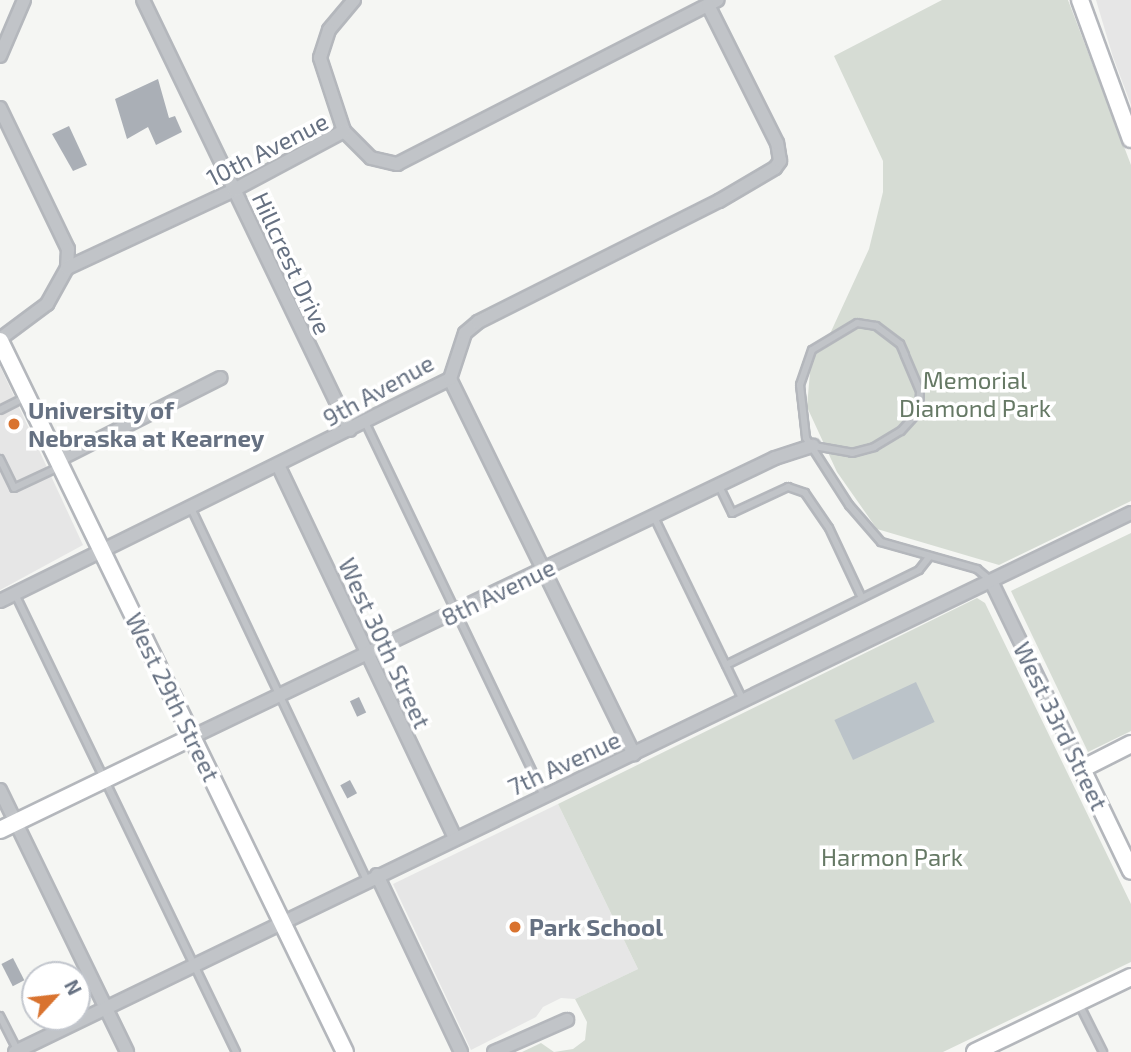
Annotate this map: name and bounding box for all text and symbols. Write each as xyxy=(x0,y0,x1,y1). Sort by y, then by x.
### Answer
street label: 10th Avenue xyxy=(201,106,333,192)
street label: Hillcrest Drive xyxy=(246,187,338,339)
street label: 9th Avenue xyxy=(317,348,439,432)
park label: Memorial Diamond Park xyxy=(899,366,1051,422)
place label: University of Nebraska at Kearney xyxy=(28,396,264,452)
marker: University of Nebraska at Kearney xyxy=(6,416,22,432)
street label: 8th Avenue xyxy=(436,552,560,632)
street label: West 30th Street xyxy=(333,553,437,733)
street label: West 29th Street xyxy=(120,608,226,786)
street label: West 33rd Street xyxy=(1008,637,1114,815)
street label: 7th Avenue xyxy=(503,724,625,802)
park label: Harmon Park xyxy=(821,843,963,871)
place label: Park School xyxy=(529,913,663,941)
marker: Park School xyxy=(507,919,523,935)
north arrow xyxy=(21,961,91,1031)
text: N xyxy=(60,976,87,998)

